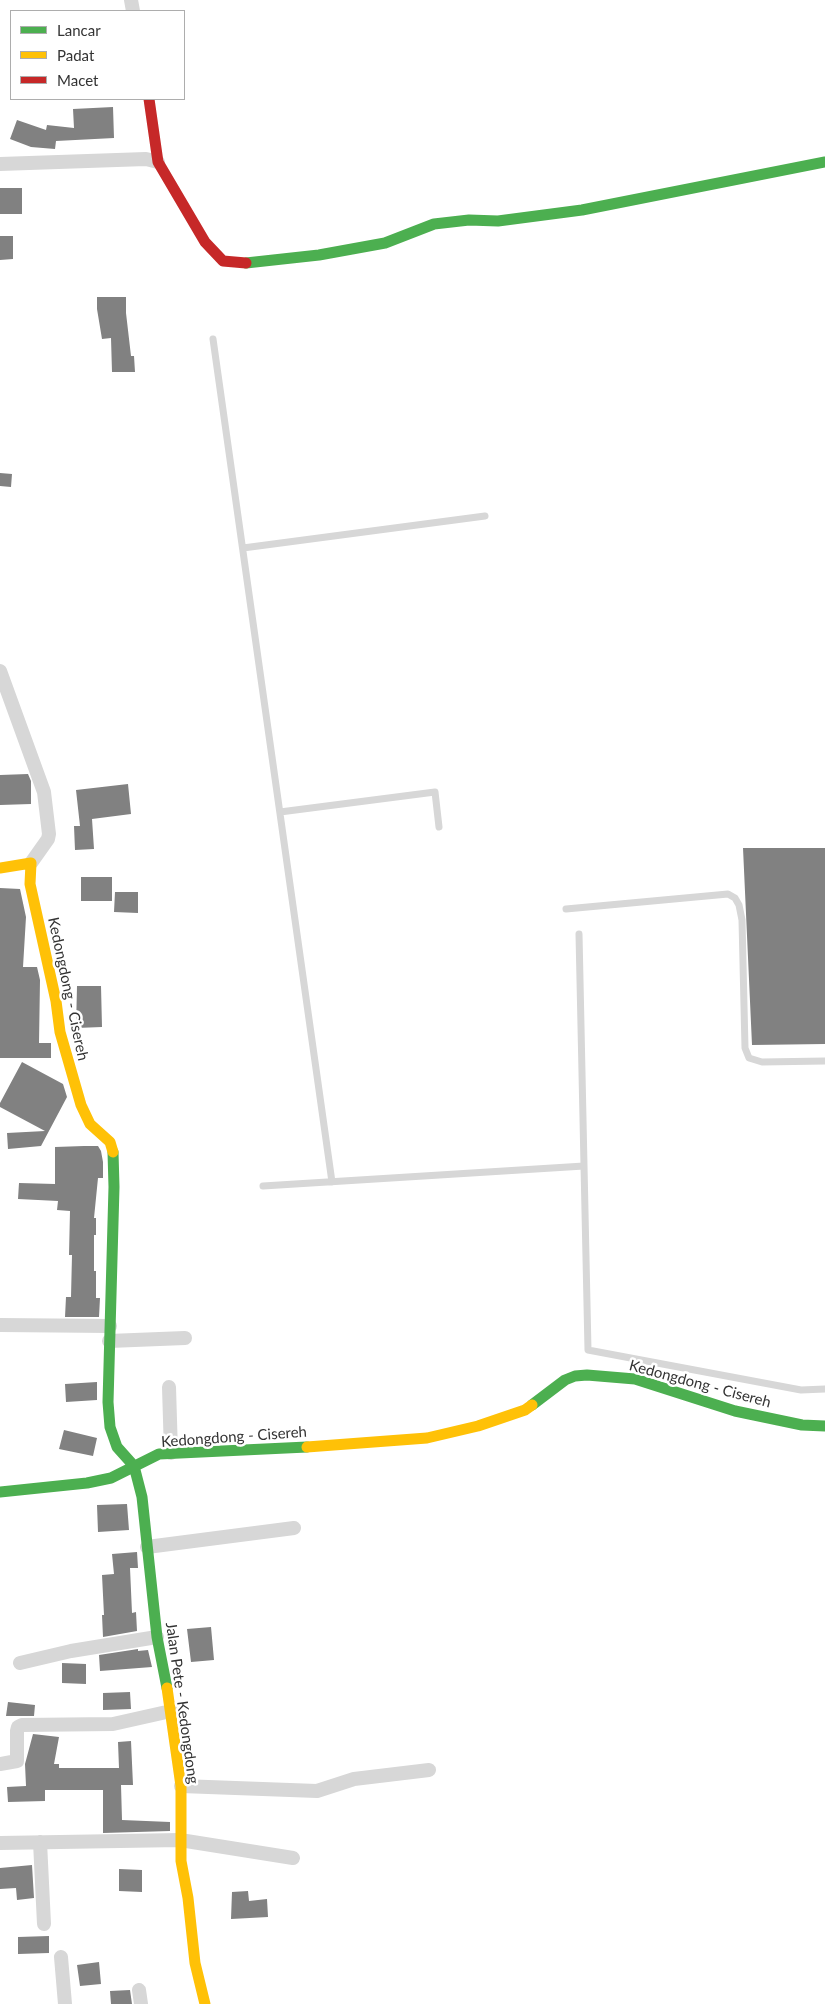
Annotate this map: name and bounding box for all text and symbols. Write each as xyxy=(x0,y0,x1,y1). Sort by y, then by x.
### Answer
legend xyxy=(10,10,185,100)
text: Lancar xyxy=(57,21,101,39)
text: Padat xyxy=(57,46,94,64)
text: Macet xyxy=(57,71,98,89)
street label: Kedongdong - Cisereh xyxy=(44,916,92,1062)
street label: Kedongdong - Cisereh xyxy=(627,1356,773,1412)
street label: Kedongdong - Cisereh xyxy=(161,1423,307,1451)
street label: Jalan Pete - Kedongdong xyxy=(162,1621,202,1785)

